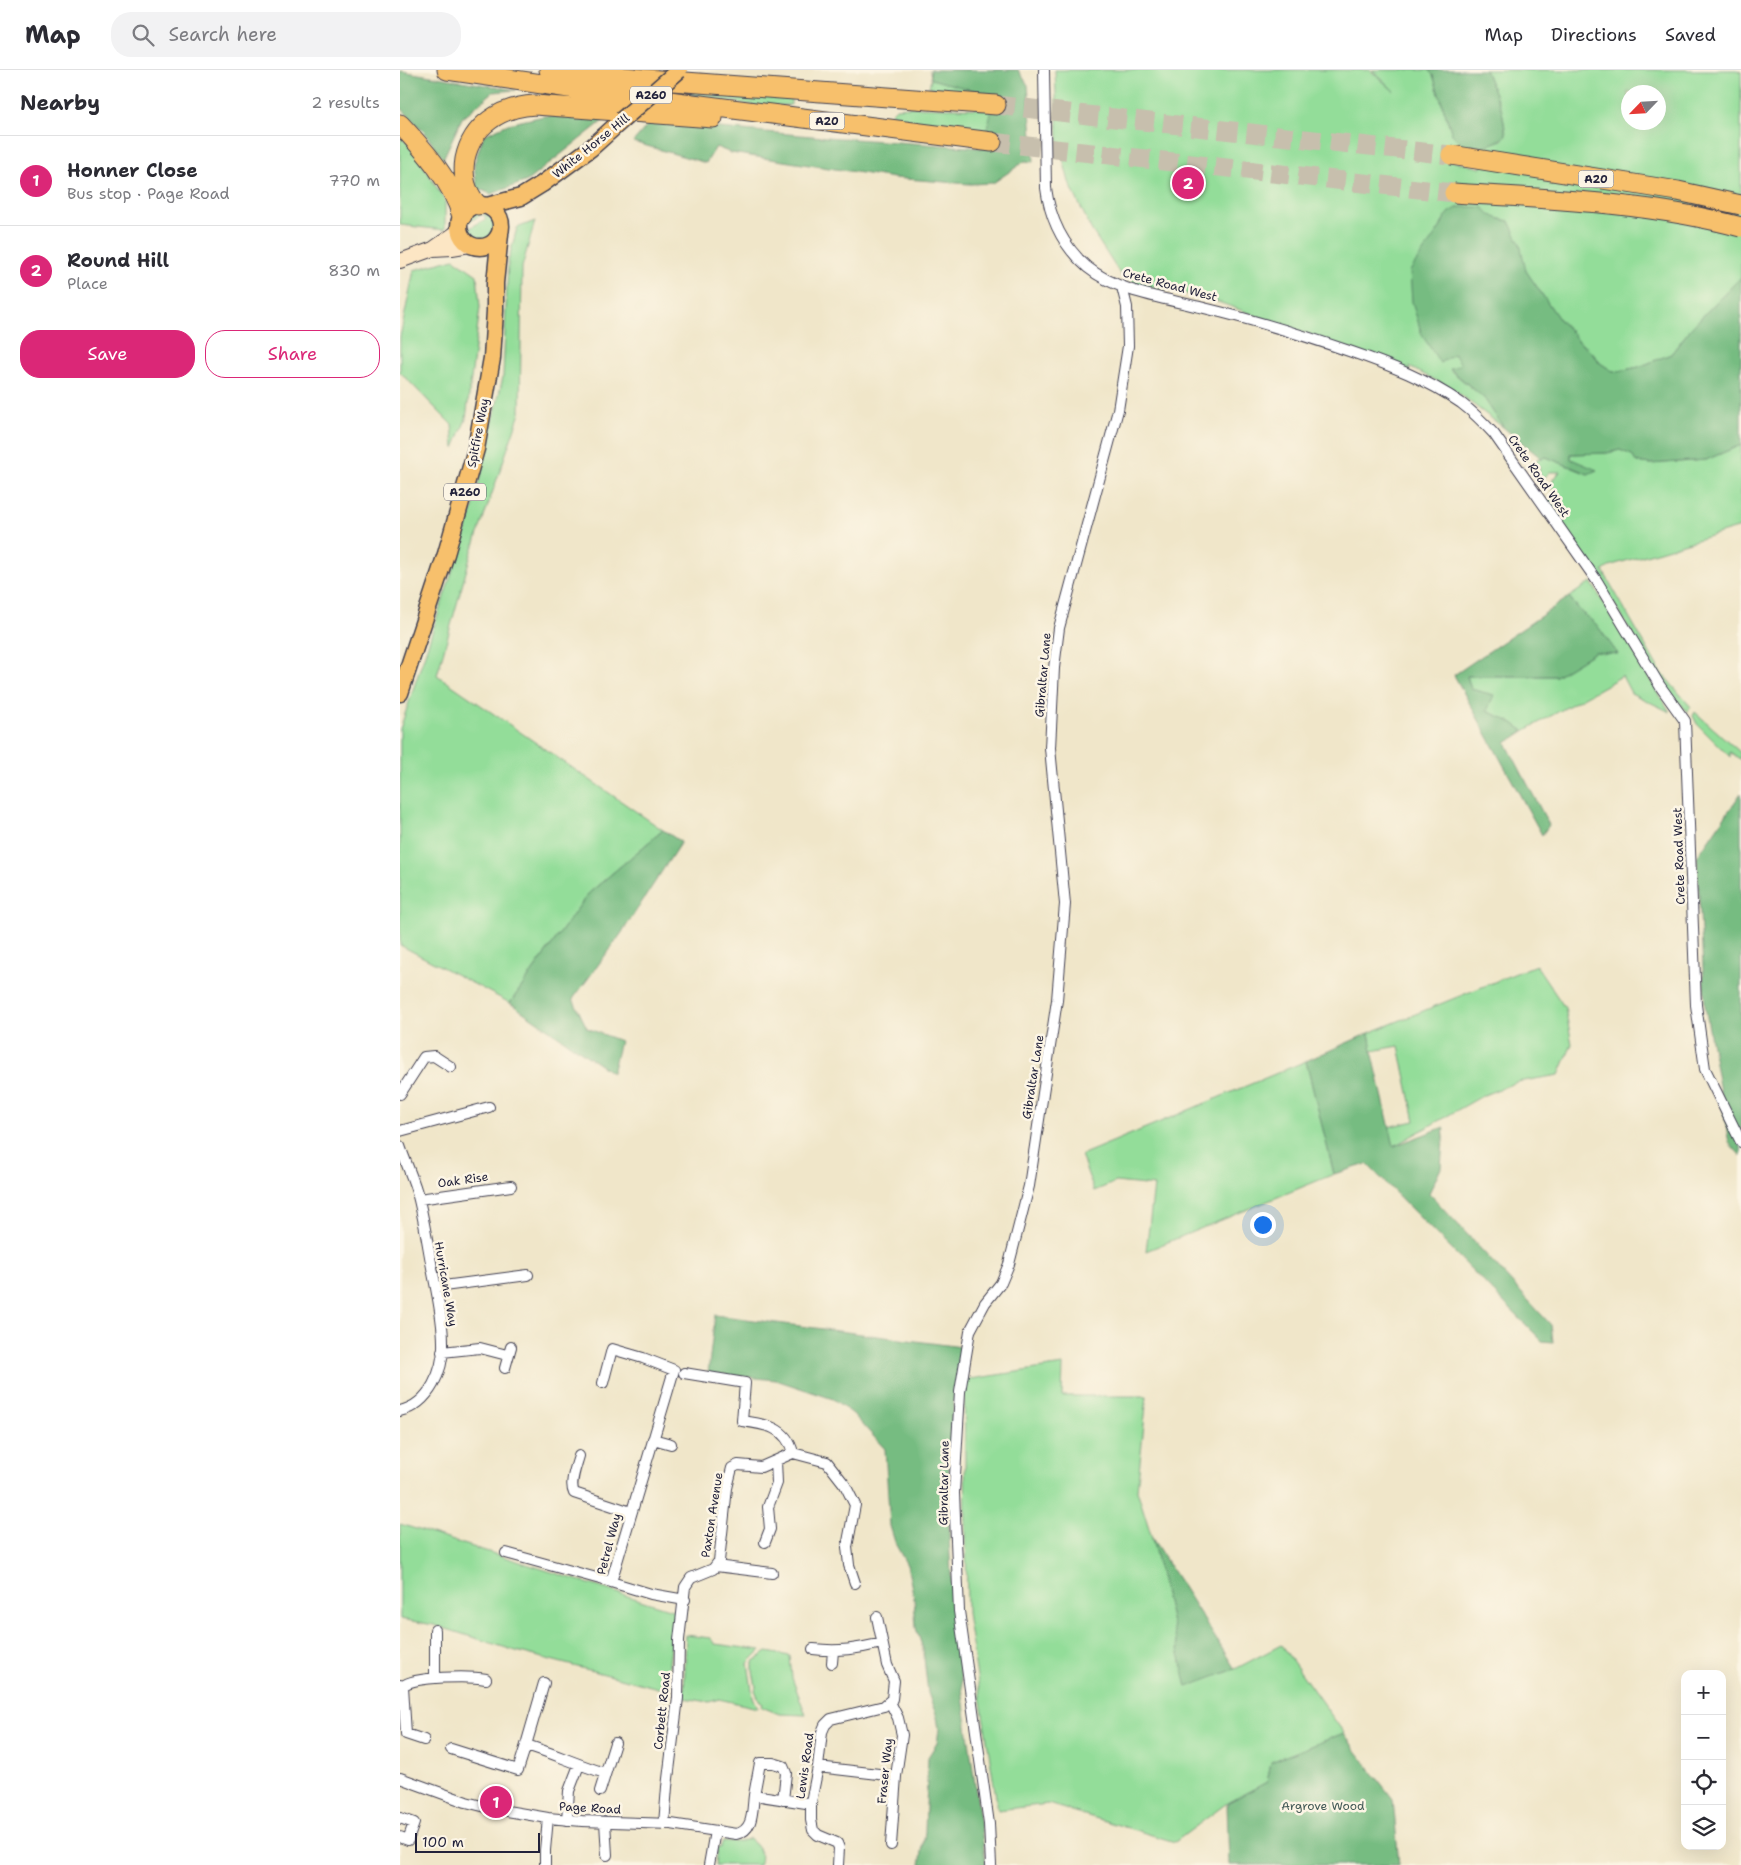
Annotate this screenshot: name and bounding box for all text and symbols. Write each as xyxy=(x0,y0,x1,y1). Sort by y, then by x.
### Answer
search box xyxy=(111,12,461,57)
text: Map xyxy=(25,19,81,51)
icon: search xyxy=(129,21,157,49)
text: Search here xyxy=(169,22,277,47)
text: Map xyxy=(1485,23,1523,47)
text: Directions xyxy=(1551,23,1637,47)
text: Saved xyxy=(1665,23,1716,47)
north arrow xyxy=(1621,85,1666,130)
road number: A260 xyxy=(630,86,672,104)
text: Nearby xyxy=(20,89,100,117)
text: 2 results xyxy=(311,92,380,113)
street label: White Horse Hill xyxy=(549,110,633,182)
road number: A20 xyxy=(810,112,844,129)
text: Honner Close xyxy=(67,158,198,183)
pin: 2 xyxy=(1172,164,1204,202)
text: 1 xyxy=(32,170,40,191)
text: 770 m xyxy=(328,170,380,191)
road number: A20 xyxy=(1578,170,1614,188)
text: Bus stop · Page Road xyxy=(67,183,230,204)
text: Round Hill xyxy=(67,248,169,273)
text: 2 xyxy=(30,260,42,281)
text: 830 m xyxy=(328,260,380,281)
street label: Crete Road West xyxy=(1121,265,1219,305)
text: Place xyxy=(67,273,108,294)
button: Save xyxy=(20,330,195,378)
button: Share xyxy=(205,330,380,378)
street label: Spitfire Way xyxy=(463,397,493,469)
street label: Crete Road West xyxy=(1505,432,1573,520)
road number: A260 xyxy=(444,484,486,501)
street label: Gibraltar Lane xyxy=(1031,632,1055,718)
street label: Crete Road West xyxy=(1669,807,1689,905)
street label: Gibraltar Lane xyxy=(1018,1034,1048,1120)
street label: Oak Rise xyxy=(437,1169,490,1191)
your location xyxy=(1250,1212,1276,1238)
street label: Hurricane Way xyxy=(431,1240,461,1328)
street label: Gibraltar Lane xyxy=(935,1440,953,1526)
street label: Paxton Avenue xyxy=(697,1471,727,1559)
street label: Petrel Way xyxy=(593,1511,625,1576)
map controls xyxy=(1681,1670,1726,1850)
button: + xyxy=(1681,1670,1726,1715)
street label: Corbett Road xyxy=(650,1671,674,1750)
button: − xyxy=(1681,1715,1726,1760)
street label: Lewis Road xyxy=(792,1732,818,1800)
street label: Fraser Way xyxy=(874,1737,896,1805)
button: locate xyxy=(1681,1760,1726,1805)
pin: 1 xyxy=(480,1783,512,1821)
street label: Page Road xyxy=(559,1798,622,1818)
park label: Argrove Wood xyxy=(1281,1798,1365,1814)
button: layers xyxy=(1681,1805,1726,1850)
scale bar xyxy=(415,1830,540,1853)
text: 100 m xyxy=(422,1833,464,1851)

